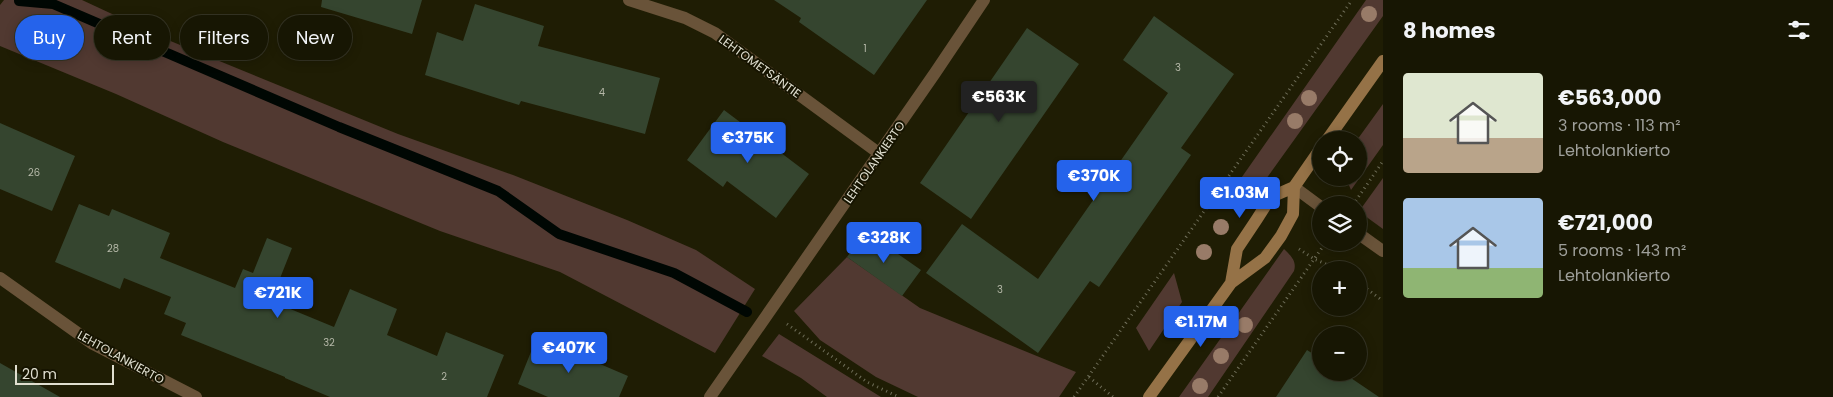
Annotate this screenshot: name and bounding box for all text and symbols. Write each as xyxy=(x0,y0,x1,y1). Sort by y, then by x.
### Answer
chip: Buy xyxy=(15,15,84,60)
chip: Rent xyxy=(94,15,170,60)
chip: Filters xyxy=(180,15,268,60)
chip: New xyxy=(278,15,352,60)
text: 8 homes xyxy=(1403,16,1495,45)
icon: filters xyxy=(1785,16,1813,44)
street label: LEHTOMETSÄNTIE xyxy=(715,30,805,102)
house number: 1 xyxy=(863,41,867,56)
house number: 3 xyxy=(1175,60,1181,75)
pin: €563K xyxy=(964,80,1034,123)
text: €563,000 xyxy=(1558,83,1662,112)
house number: 4 xyxy=(599,85,605,100)
text: €563K xyxy=(972,85,1026,108)
icon: home xyxy=(1443,93,1503,153)
text: 3 rooms · 113 m² xyxy=(1558,114,1681,137)
street label: LEHTOLANKIERTO xyxy=(839,117,909,207)
pin: €375K xyxy=(713,121,783,164)
text: €375K xyxy=(722,126,774,149)
map controls xyxy=(1312,131,1367,381)
button: locate xyxy=(1312,131,1367,186)
text: Lehtolankierto xyxy=(1558,139,1670,162)
pin: €370K xyxy=(1059,160,1129,202)
text: €370K xyxy=(1068,164,1120,187)
house number: 26 xyxy=(28,165,40,180)
pin: €1.03M xyxy=(1199,176,1281,219)
text: €1.03M xyxy=(1211,181,1269,204)
button: layers xyxy=(1312,196,1367,251)
text: €721,000 xyxy=(1558,208,1653,237)
icon: home xyxy=(1443,218,1503,278)
pin: €328K xyxy=(849,222,919,264)
text: €328K xyxy=(857,226,911,249)
text: 5 rooms · 143 m² xyxy=(1558,239,1686,262)
house number: 28 xyxy=(107,241,119,256)
button: + xyxy=(1312,261,1367,316)
text: Lehtolankierto xyxy=(1558,264,1670,287)
pin: €721K xyxy=(243,276,313,319)
text: €721K xyxy=(254,281,302,304)
house number: 3 xyxy=(997,282,1003,297)
pin: €1.17M xyxy=(1160,306,1242,348)
text: €1.17M xyxy=(1175,310,1227,333)
street label: LEHTOLANKIERTO xyxy=(75,326,167,388)
button: − xyxy=(1312,326,1367,381)
pin: €407K xyxy=(534,332,604,374)
house number: 32 xyxy=(323,335,335,350)
text: €407K xyxy=(542,336,596,359)
scale bar xyxy=(15,362,114,385)
text: 20 m xyxy=(22,364,57,384)
house number: 2 xyxy=(441,369,447,384)

